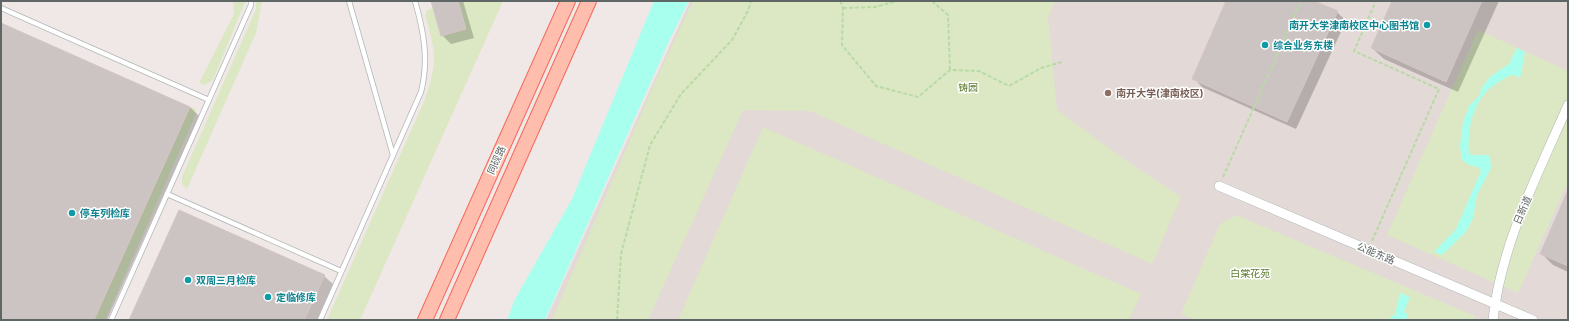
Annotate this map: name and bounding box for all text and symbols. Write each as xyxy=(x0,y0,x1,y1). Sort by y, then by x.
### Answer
place label: 南开大学津南校区中心图书馆 xyxy=(1289,19,1419,31)
marker: 南开大学津南校区中心图书馆 xyxy=(1422,20,1432,30)
place label: 综合业务东楼 xyxy=(1273,39,1333,51)
marker: 综合业务东楼 xyxy=(1260,40,1270,50)
park label: 铸园 xyxy=(958,81,978,93)
place label: 南开大学(津南校区) xyxy=(1116,87,1204,99)
marker: 南开大学(津南校区) xyxy=(1103,88,1113,98)
street label: 同砚路 xyxy=(484,144,508,176)
street label: 日新道 xyxy=(1511,194,1533,226)
place label: 停车列检库 xyxy=(79,207,130,219)
marker: 停车列检库 xyxy=(67,208,77,218)
street label: 公能东路 xyxy=(1355,240,1397,266)
park label: 白棠花苑 xyxy=(1230,267,1270,279)
place label: 双周三月检库 xyxy=(196,274,256,286)
marker: 双周三月检库 xyxy=(183,275,193,285)
place label: 定临修库 xyxy=(276,291,316,303)
marker: 定临修库 xyxy=(263,292,273,302)

